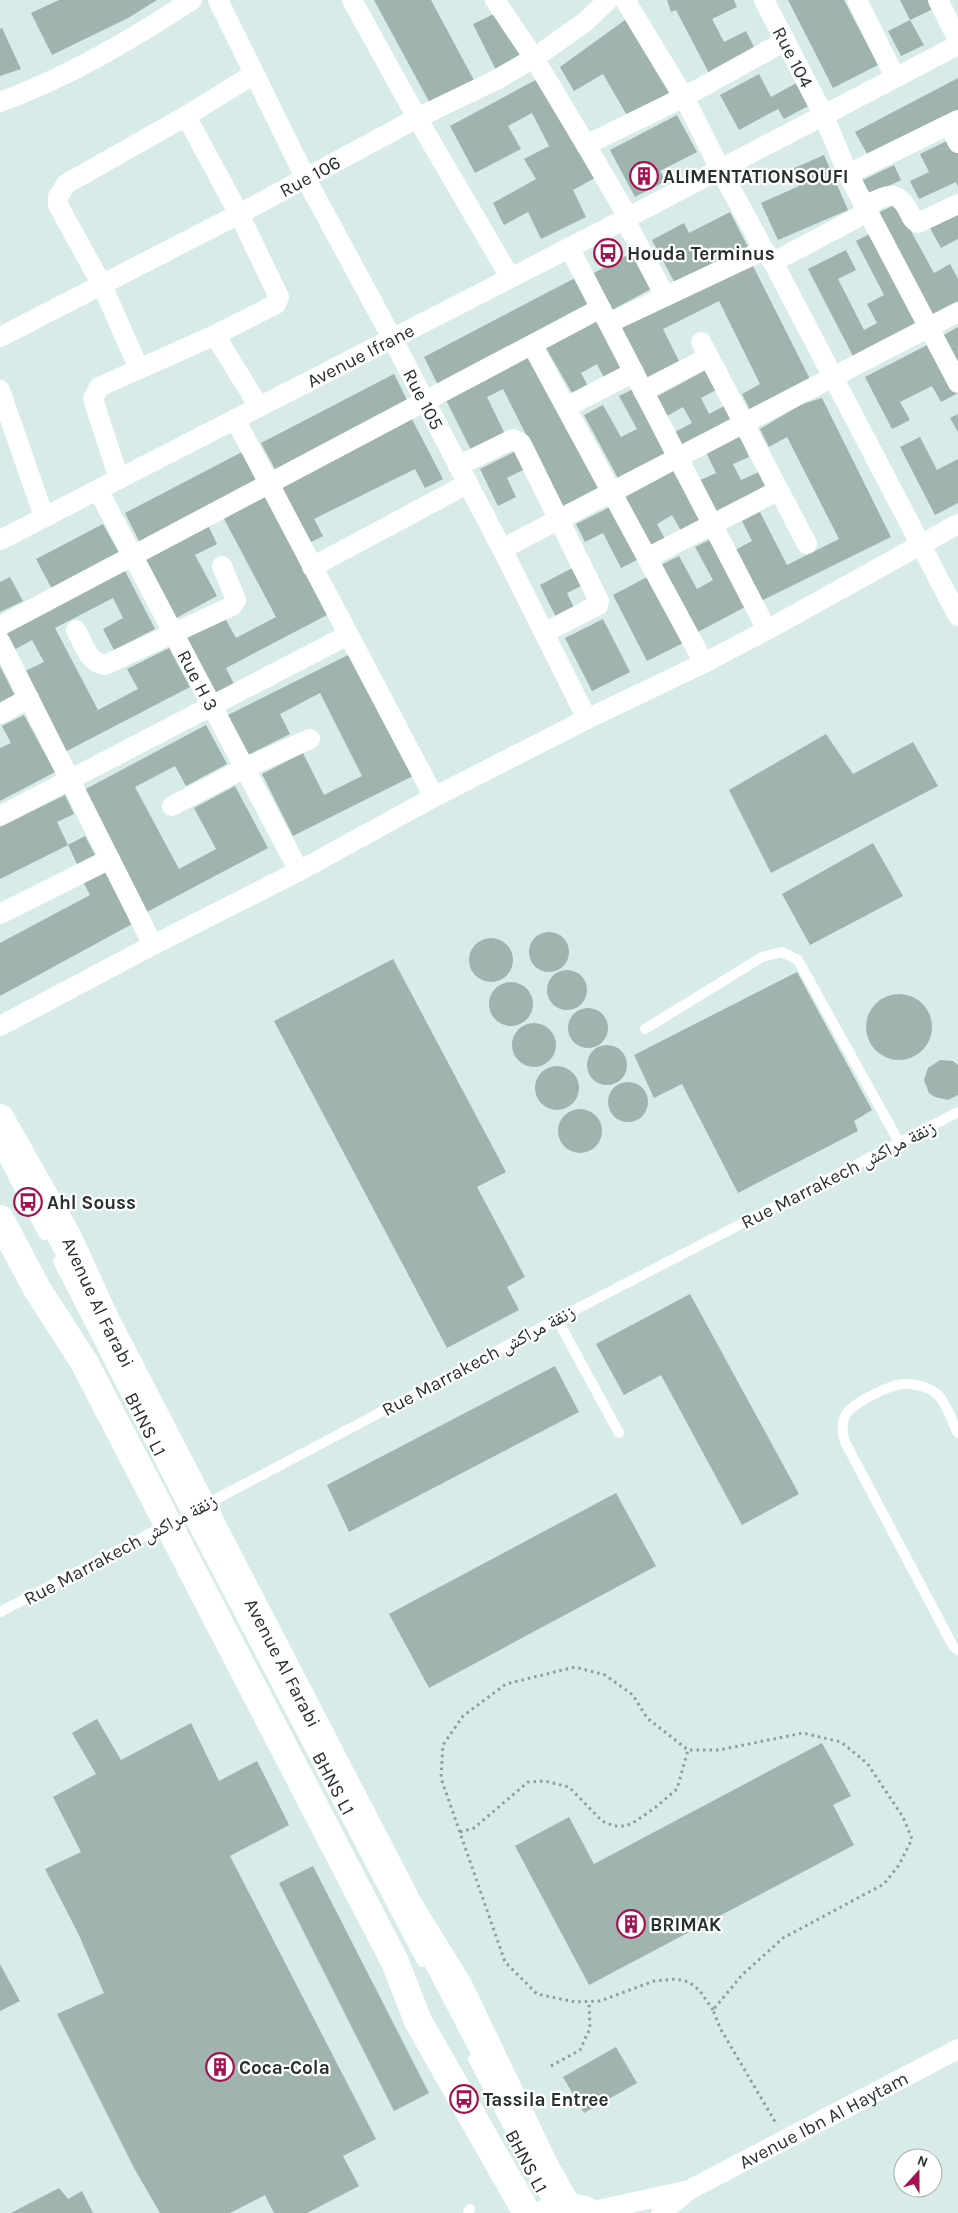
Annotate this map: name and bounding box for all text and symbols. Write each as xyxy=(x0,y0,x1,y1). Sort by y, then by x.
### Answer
street label: Rue 104 xyxy=(768,23,818,92)
street label: Rue 106 xyxy=(276,151,344,202)
building icon: ALIMENTATIONSOUFI xyxy=(629,161,659,191)
place label: ALIMENTATIONSOUFI xyxy=(663,166,849,188)
bus stop icon: Houda Terminus xyxy=(593,238,623,268)
place label: Houda Terminus xyxy=(627,243,775,265)
street label: Avenue Ifrane xyxy=(303,319,418,393)
street label: Rue 105 xyxy=(398,365,448,434)
street label: Rue H 3 xyxy=(172,646,223,715)
street label: Rue Marrakech زنقة مراكش xyxy=(737,1116,939,1234)
bus stop icon: Ahl Souss xyxy=(13,1187,43,1217)
place label: Ahl Souss xyxy=(47,1192,136,1214)
street label: Avenue Al Farabi xyxy=(57,1234,138,1372)
street label: Rue Marrakech زنقة مراكش xyxy=(378,1301,579,1421)
street label: BHNS L1 xyxy=(120,1389,170,1460)
street label: Rue Marrakech زنقة مراكش xyxy=(20,1490,221,1610)
street label: Avenue Al Farabi xyxy=(240,1595,325,1731)
street label: BHNS L1 xyxy=(307,1748,359,1819)
building icon: BRIMAK xyxy=(616,1909,646,1939)
place label: BRIMAK xyxy=(650,1914,722,1936)
building icon: Coca-Cola xyxy=(205,2052,235,2082)
place label: Coca-Cola xyxy=(239,2057,330,2079)
street label: Avenue Ibn Al Haytam xyxy=(736,2067,912,2174)
bus stop icon: Tassila Entree xyxy=(449,2084,479,2114)
place label: Tassila Entree xyxy=(483,2089,608,2111)
street label: BHNS L1 xyxy=(500,2126,552,2197)
north arrow xyxy=(893,2148,943,2198)
text: N xyxy=(915,2152,930,2171)

